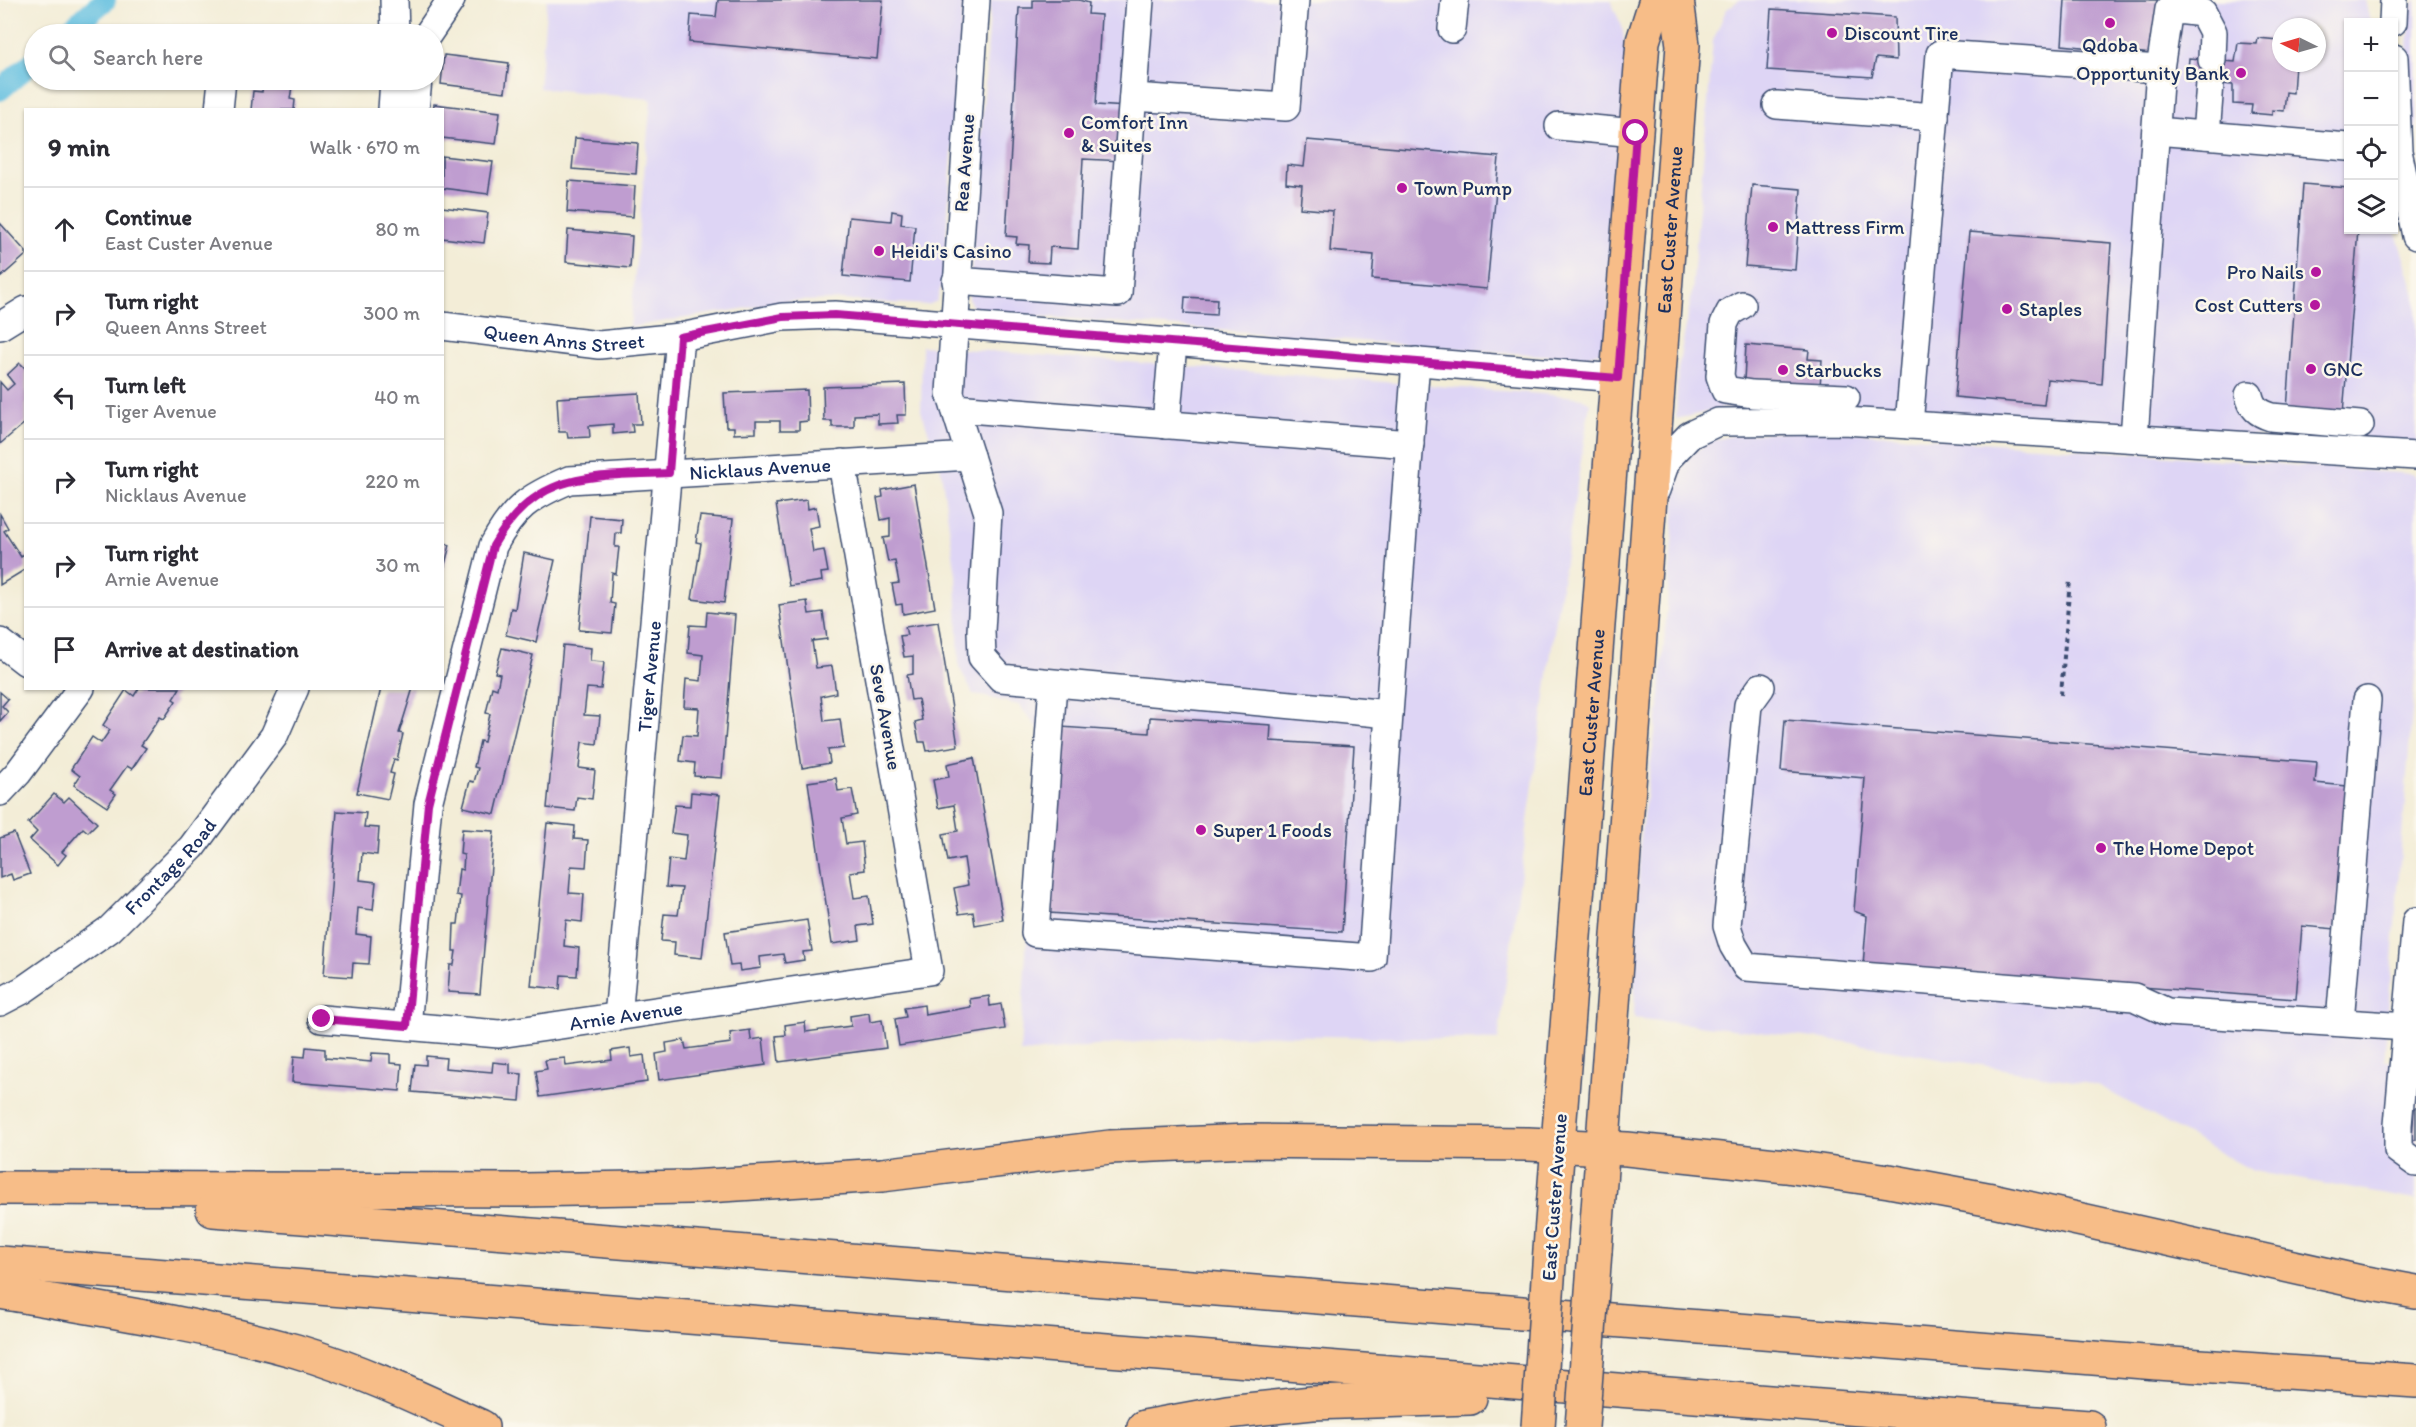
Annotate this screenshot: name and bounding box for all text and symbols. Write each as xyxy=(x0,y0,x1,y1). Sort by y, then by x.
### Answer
marker: Qdoba xyxy=(2103,16,2117,30)
north arrow xyxy=(2272,18,2326,72)
map controls xyxy=(2344,18,2398,234)
button: + xyxy=(2344,18,2398,72)
place label: Discount Tire xyxy=(1844,21,1958,45)
search box xyxy=(24,24,444,90)
marker: Discount Tire xyxy=(1825,26,1839,40)
place label: Qdoba xyxy=(2082,33,2138,57)
icon: search xyxy=(45,41,78,74)
text: Search here xyxy=(93,44,203,71)
place label: Opportunity Bank xyxy=(2076,61,2230,85)
marker: Opportunity Bank xyxy=(2234,66,2248,80)
button: − xyxy=(2344,72,2398,126)
place label: Comfort Inn & Suites xyxy=(1081,110,1188,157)
street label: Rea Avenue xyxy=(949,113,979,213)
route start xyxy=(1622,119,1648,145)
marker: Comfort Inn & Suites xyxy=(1062,126,1076,140)
button: locate xyxy=(2344,126,2398,180)
text: 9 min xyxy=(48,131,110,163)
text: Walk · 670 m xyxy=(309,135,420,159)
street label: East Custer Avenue xyxy=(1651,145,1688,314)
place label: Town Pump xyxy=(1414,176,1512,200)
button: layers xyxy=(2344,180,2398,234)
marker: Town Pump xyxy=(1395,181,1409,195)
text: Continue xyxy=(105,204,192,231)
icon: ahead xyxy=(48,213,81,246)
place label: Mattress Firm xyxy=(1785,215,1905,239)
text: 80 m xyxy=(375,217,420,241)
marker: Mattress Firm xyxy=(1766,220,1780,234)
text: East Custer Avenue xyxy=(105,231,273,255)
place label: Heidi's Casino xyxy=(891,239,1012,263)
marker: Heidi's Casino xyxy=(872,244,886,258)
place label: Pro Nails xyxy=(2227,260,2304,284)
marker: Pro Nails xyxy=(2309,265,2323,279)
text: Turn right xyxy=(105,288,199,315)
place label: Cost Cutters xyxy=(2195,293,2303,317)
icon: right xyxy=(48,297,81,330)
place label: Staples xyxy=(2019,297,2082,321)
marker: Cost Cutters xyxy=(2308,298,2322,312)
text: 300 m xyxy=(363,301,420,325)
marker: Staples xyxy=(2000,302,2014,316)
text: Queen Anns Street xyxy=(105,315,267,339)
street label: Queen Anns Street xyxy=(482,319,646,357)
place label: GNC xyxy=(2323,357,2363,381)
place label: Starbucks xyxy=(1795,358,1882,382)
marker: GNC xyxy=(2304,362,2318,376)
marker: Starbucks xyxy=(1776,363,1790,377)
text: Turn left xyxy=(105,372,186,399)
icon: left xyxy=(48,381,81,414)
text: 40 m xyxy=(374,385,420,409)
text: Tiger Avenue xyxy=(105,399,217,423)
street label: Nicklaus Avenue xyxy=(689,452,832,485)
text: Turn right xyxy=(105,456,199,483)
icon: right xyxy=(48,465,81,498)
text: 220 m xyxy=(365,469,420,493)
text: Nicklaus Avenue xyxy=(105,483,247,507)
text: Turn right xyxy=(105,540,199,567)
icon: right xyxy=(48,549,81,582)
text: 30 m xyxy=(375,553,420,577)
text: Arnie Avenue xyxy=(105,567,219,591)
street label: Tiger Avenue xyxy=(632,620,666,733)
street label: East Custer Avenue xyxy=(1573,628,1610,797)
icon: arrive xyxy=(48,633,81,666)
text: Arrive at destination xyxy=(105,636,299,663)
street label: Seve Avenue xyxy=(865,662,907,772)
street label: Frontage Road xyxy=(119,813,221,920)
place label: Super 1 Foods xyxy=(1213,818,1332,842)
marker: Super 1 Foods xyxy=(1194,823,1208,837)
place label: The Home Depot xyxy=(2113,836,2254,860)
marker: The Home Depot xyxy=(2094,841,2108,855)
street label: Arnie Avenue xyxy=(568,995,684,1036)
route end xyxy=(308,1005,334,1031)
street label: East Custer Avenue xyxy=(1536,1112,1572,1282)

